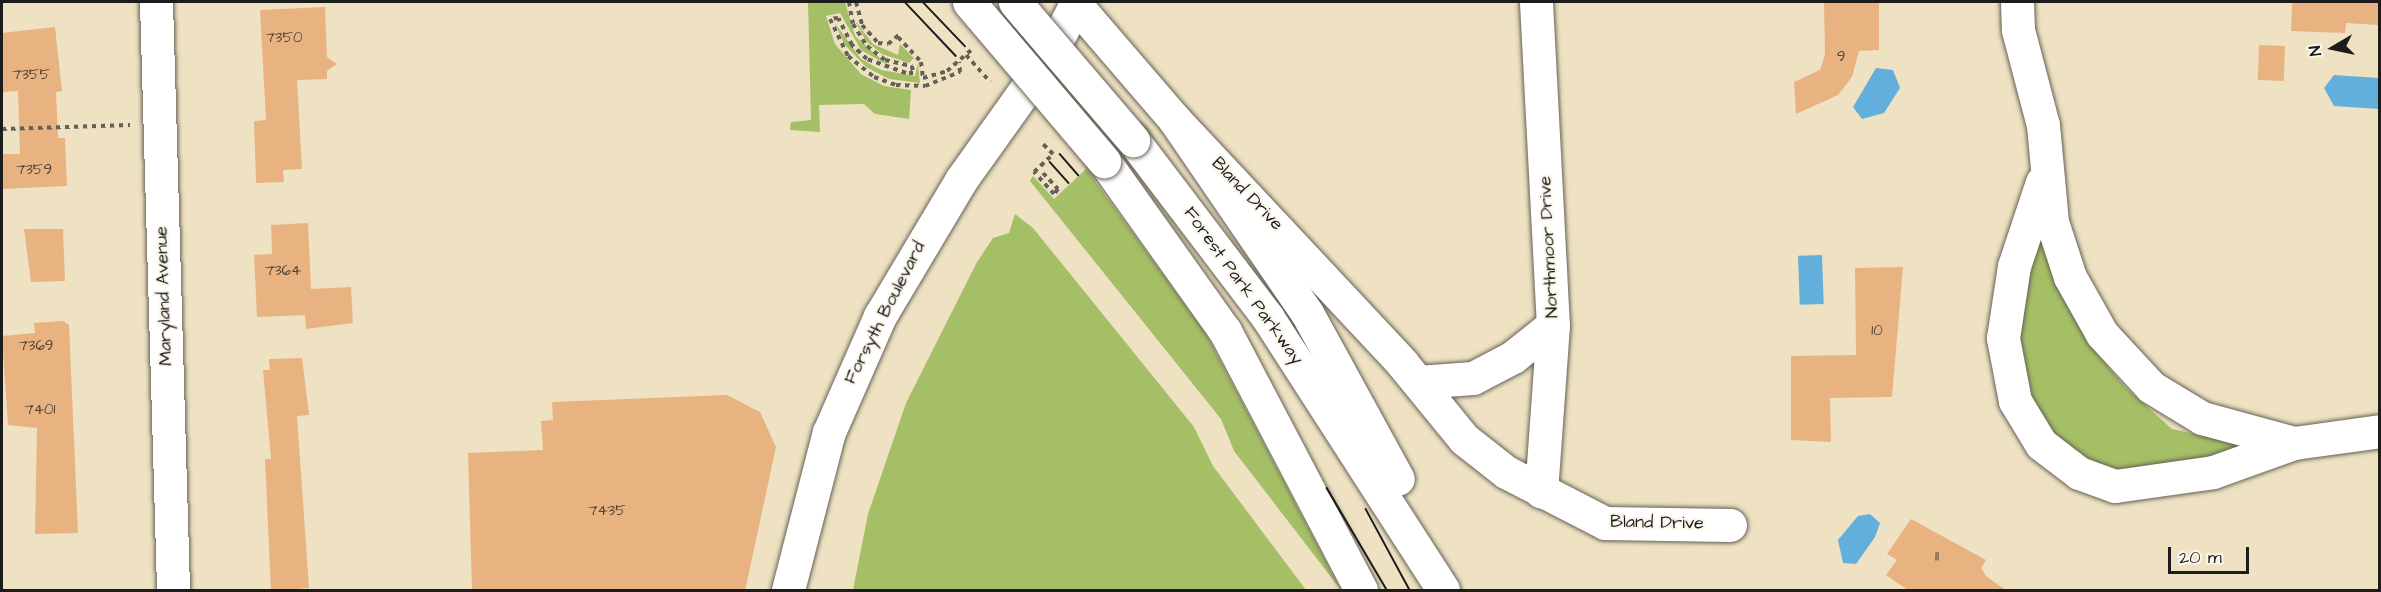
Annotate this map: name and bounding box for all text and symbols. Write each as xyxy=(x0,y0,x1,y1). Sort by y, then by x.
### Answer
north arrow xyxy=(2303,18,2363,78)
house number: 7350 xyxy=(266,29,302,47)
text: N xyxy=(2304,44,2327,57)
house number: 9 xyxy=(1837,48,1845,66)
house number: 7355 xyxy=(12,66,50,84)
street label: Bland Drive xyxy=(1207,153,1287,235)
house number: 7359 xyxy=(16,161,52,179)
street label: Northmoor Drive xyxy=(1534,175,1564,319)
street label: Forest Park Parkway xyxy=(1178,203,1308,369)
street label: Maryland Avenue xyxy=(151,226,177,366)
street label: Forsyth Boulevard xyxy=(840,238,930,388)
house number: 7364 xyxy=(265,262,301,280)
house number: 10 xyxy=(1871,322,1883,340)
house number: 7369 xyxy=(19,337,53,355)
house number: 7401 xyxy=(25,401,55,419)
house number: 7435 xyxy=(588,502,626,520)
street label: Bland Drive xyxy=(1610,511,1704,535)
scale bar xyxy=(2171,535,2252,573)
text: 20 m xyxy=(2179,545,2222,570)
house number: 11 xyxy=(1935,548,1939,566)

